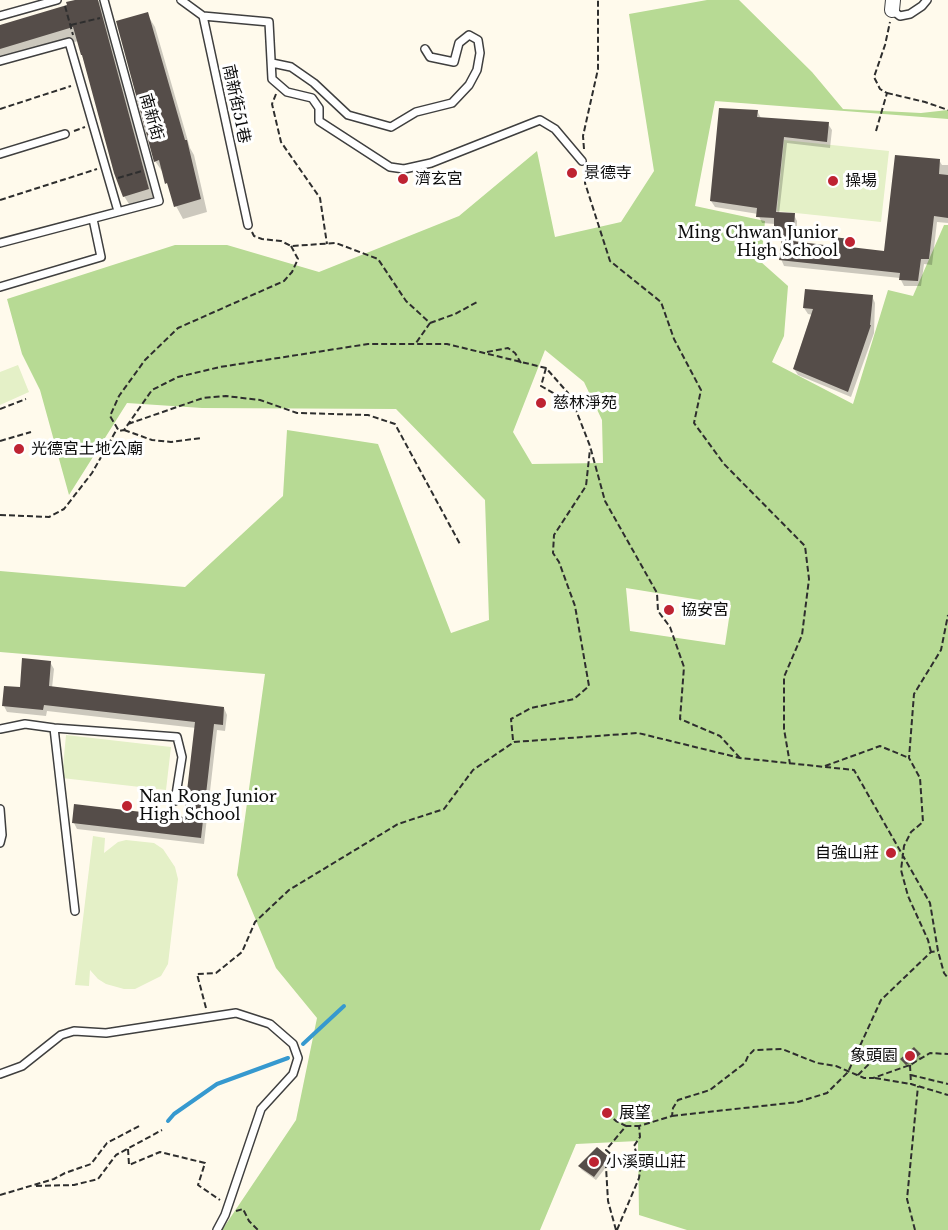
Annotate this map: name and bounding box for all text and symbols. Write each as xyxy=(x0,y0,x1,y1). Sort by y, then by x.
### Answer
street label: 南新街51巷 xyxy=(218,63,254,145)
street label: 南新街 xyxy=(135,91,167,143)
place label: 景德寺 xyxy=(584,163,632,183)
marker: 景德寺 xyxy=(565,166,579,180)
place label: 濟玄宮 xyxy=(415,169,463,189)
place label: 操場 xyxy=(845,171,877,191)
marker: 濟玄宮 xyxy=(396,172,410,186)
marker: 操場 xyxy=(826,174,840,188)
place label: Ming Chwan Junior High School xyxy=(677,223,838,261)
marker: Ming Chwan Junior High School xyxy=(843,235,857,249)
place label: 慈林淨苑 xyxy=(553,393,617,413)
marker: 慈林淨苑 xyxy=(534,396,548,410)
place label: 光德宮土地公廟 xyxy=(31,439,143,459)
marker: 光德宮土地公廟 xyxy=(12,442,26,456)
place label: 協安宮 xyxy=(681,600,729,620)
marker: 協安宮 xyxy=(662,603,676,617)
place label: Nan Rong Junior High School xyxy=(139,787,277,825)
marker: Nan Rong Junior High School xyxy=(120,799,134,813)
place label: 自強山莊 xyxy=(815,843,879,863)
marker: 自強山莊 xyxy=(884,846,898,860)
place label: 象頭園 xyxy=(850,1046,898,1066)
marker: 象頭園 xyxy=(903,1049,917,1063)
place label: 展望 xyxy=(619,1103,651,1123)
marker: 展望 xyxy=(600,1106,614,1120)
place label: 小溪頭山莊 xyxy=(606,1152,686,1172)
marker: 小溪頭山莊 xyxy=(587,1155,601,1169)

